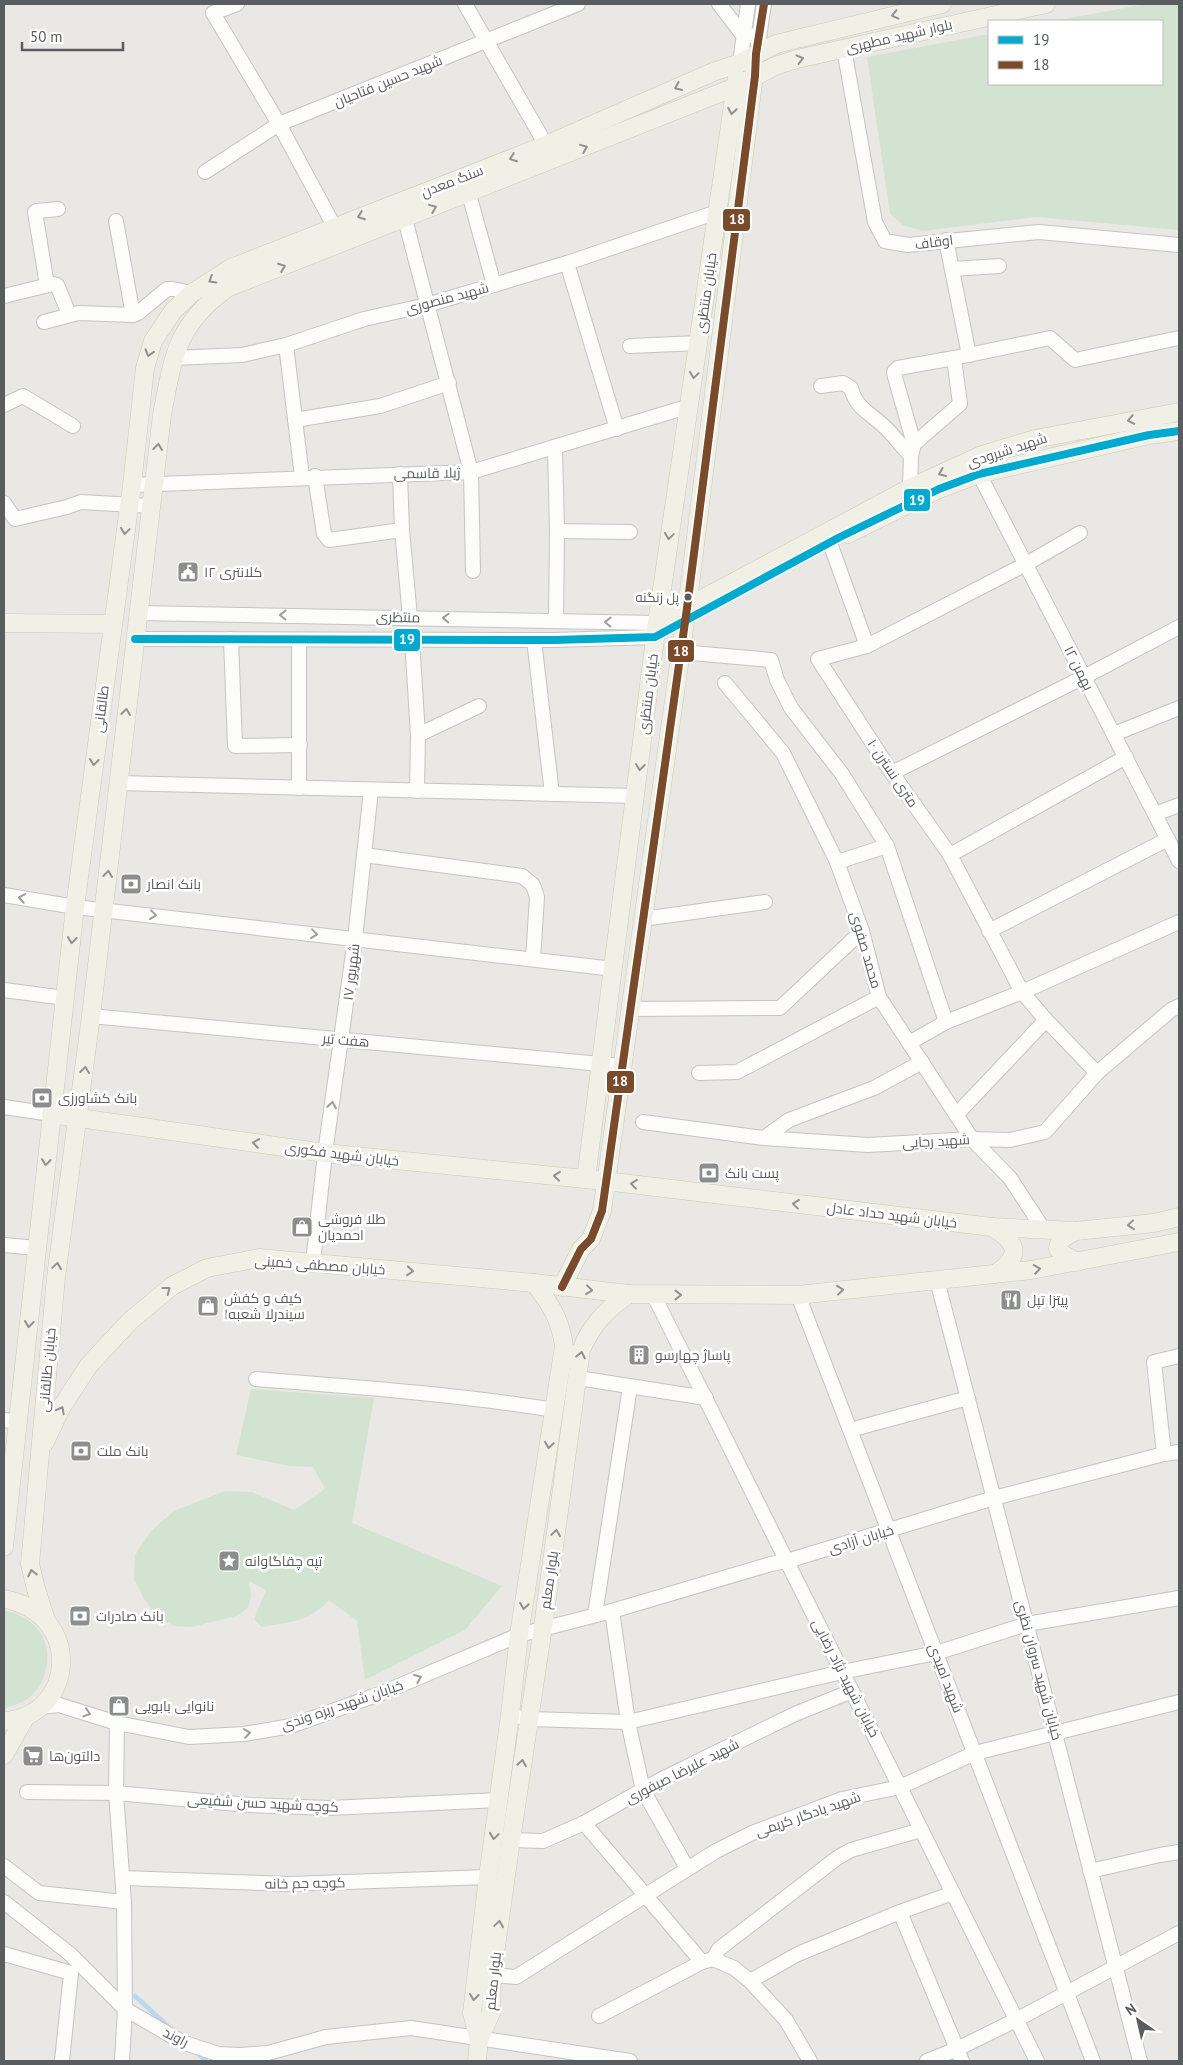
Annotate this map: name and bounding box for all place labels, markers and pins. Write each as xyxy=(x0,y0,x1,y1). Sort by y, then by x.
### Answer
public building icon: کلانتری ۱۲ xyxy=(176,560,200,584)
place label: کلانتری ۱۲ xyxy=(204,563,262,581)
place label: پل زنگنه xyxy=(636,589,680,607)
marker: پل زنگنه xyxy=(683,592,693,602)
bank icon: بانک انصار xyxy=(119,872,143,896)
place label: بانک انصار xyxy=(146,875,201,893)
bank icon: بانک کشاورزی xyxy=(30,1086,54,1110)
place label: بانک کشاورزی xyxy=(58,1089,137,1107)
bank icon: پست بانک xyxy=(697,1161,721,1185)
place label: پست بانک xyxy=(725,1164,779,1183)
place label: طلا فروشی احمدیان xyxy=(318,1210,386,1244)
shop icon: طلا فروشی احمدیان xyxy=(290,1215,314,1239)
restaurant icon: پیتزا تپل xyxy=(999,1288,1023,1312)
place label: کیف و کفش سیندرلا شعبه۱ xyxy=(224,1289,305,1323)
place label: پیتزا تپل xyxy=(1027,1291,1069,1310)
shop icon: کیف و کفش سیندرلا شعبه۱ xyxy=(196,1294,220,1318)
building icon: پاساژ چهارسو xyxy=(627,1343,651,1367)
place label: پاساژ چهارسو xyxy=(655,1346,731,1365)
bank icon: بانک ملت xyxy=(69,1439,93,1463)
place label: بانک ملت xyxy=(97,1442,149,1460)
place icon: تپه چقاگاوانه xyxy=(217,1549,241,1573)
place label: تپه چقاگاوانه xyxy=(245,1552,323,1571)
bank icon: بانک صادرات xyxy=(68,1604,92,1628)
place label: بانک صادرات xyxy=(96,1607,164,1625)
shop icon: نانوایی بابویی xyxy=(107,1694,131,1718)
place label: نانوایی بابویی xyxy=(135,1697,214,1715)
supermarket icon: دالتون‌ها xyxy=(21,1744,45,1768)
place label: دالتون‌ها xyxy=(49,1747,100,1765)

